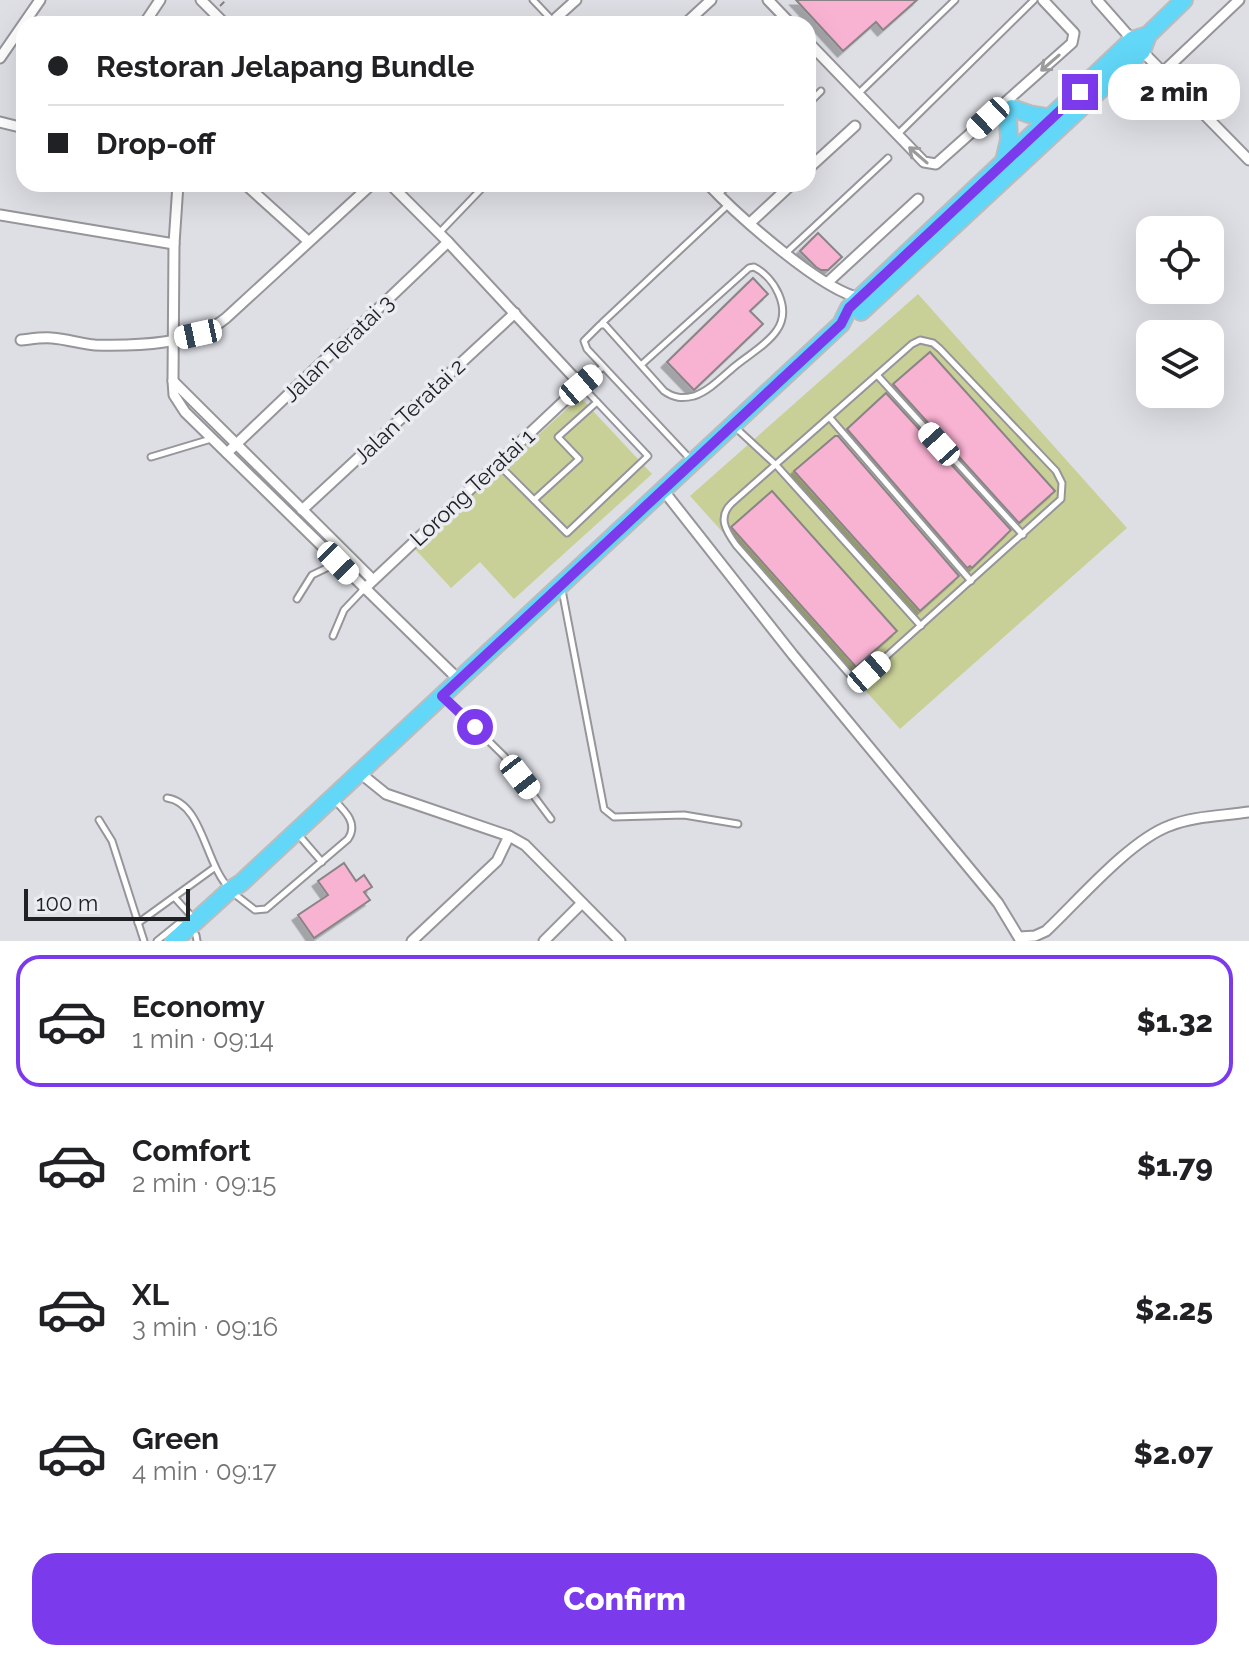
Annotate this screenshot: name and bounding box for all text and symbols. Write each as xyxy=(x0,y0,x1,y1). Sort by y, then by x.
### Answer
text: Restoran Jelapang Bundle xyxy=(96,49,474,84)
one-way arrow xyxy=(1040,54,1061,72)
callout: 2 min xyxy=(1108,64,1240,120)
route end xyxy=(1062,74,1098,110)
text: 2 min xyxy=(1140,77,1208,107)
car xyxy=(962,93,1014,143)
text: Drop-off xyxy=(96,126,216,161)
one-way arrow xyxy=(909,146,929,164)
map controls xyxy=(1136,216,1224,408)
button: locate xyxy=(1136,216,1224,304)
street label: Jalan Teratai 3 xyxy=(277,289,399,407)
car xyxy=(172,317,224,351)
button: layers xyxy=(1136,320,1224,408)
street label: Jalan Teratai 2 xyxy=(348,353,470,469)
car xyxy=(555,360,607,410)
car xyxy=(914,418,964,470)
street label: Lorong Teratai 1 xyxy=(405,423,539,551)
car xyxy=(313,537,363,589)
car xyxy=(843,647,895,697)
route start xyxy=(457,709,493,745)
car xyxy=(496,751,544,803)
scale bar xyxy=(24,885,190,921)
text: 100 m xyxy=(36,890,98,916)
icon: car xyxy=(36,985,108,1057)
text: Economy xyxy=(132,989,265,1024)
text: $1.32 xyxy=(1137,1004,1213,1039)
text: 1 min · 09:14 xyxy=(132,1024,274,1054)
icon: car xyxy=(36,1129,108,1201)
text: Comfort xyxy=(132,1133,251,1168)
text: $1.79 xyxy=(1137,1148,1213,1183)
text: 2 min · 09:15 xyxy=(132,1168,276,1198)
icon: car xyxy=(36,1273,108,1345)
text: XL xyxy=(132,1277,169,1312)
text: $2.25 xyxy=(1135,1292,1213,1327)
text: 3 min · 09:16 xyxy=(132,1312,278,1342)
icon: car xyxy=(36,1417,108,1489)
text: Green xyxy=(132,1421,219,1456)
text: $2.07 xyxy=(1134,1436,1213,1471)
text: 4 min · 09:17 xyxy=(132,1456,277,1486)
button: Confirm xyxy=(32,1553,1217,1645)

